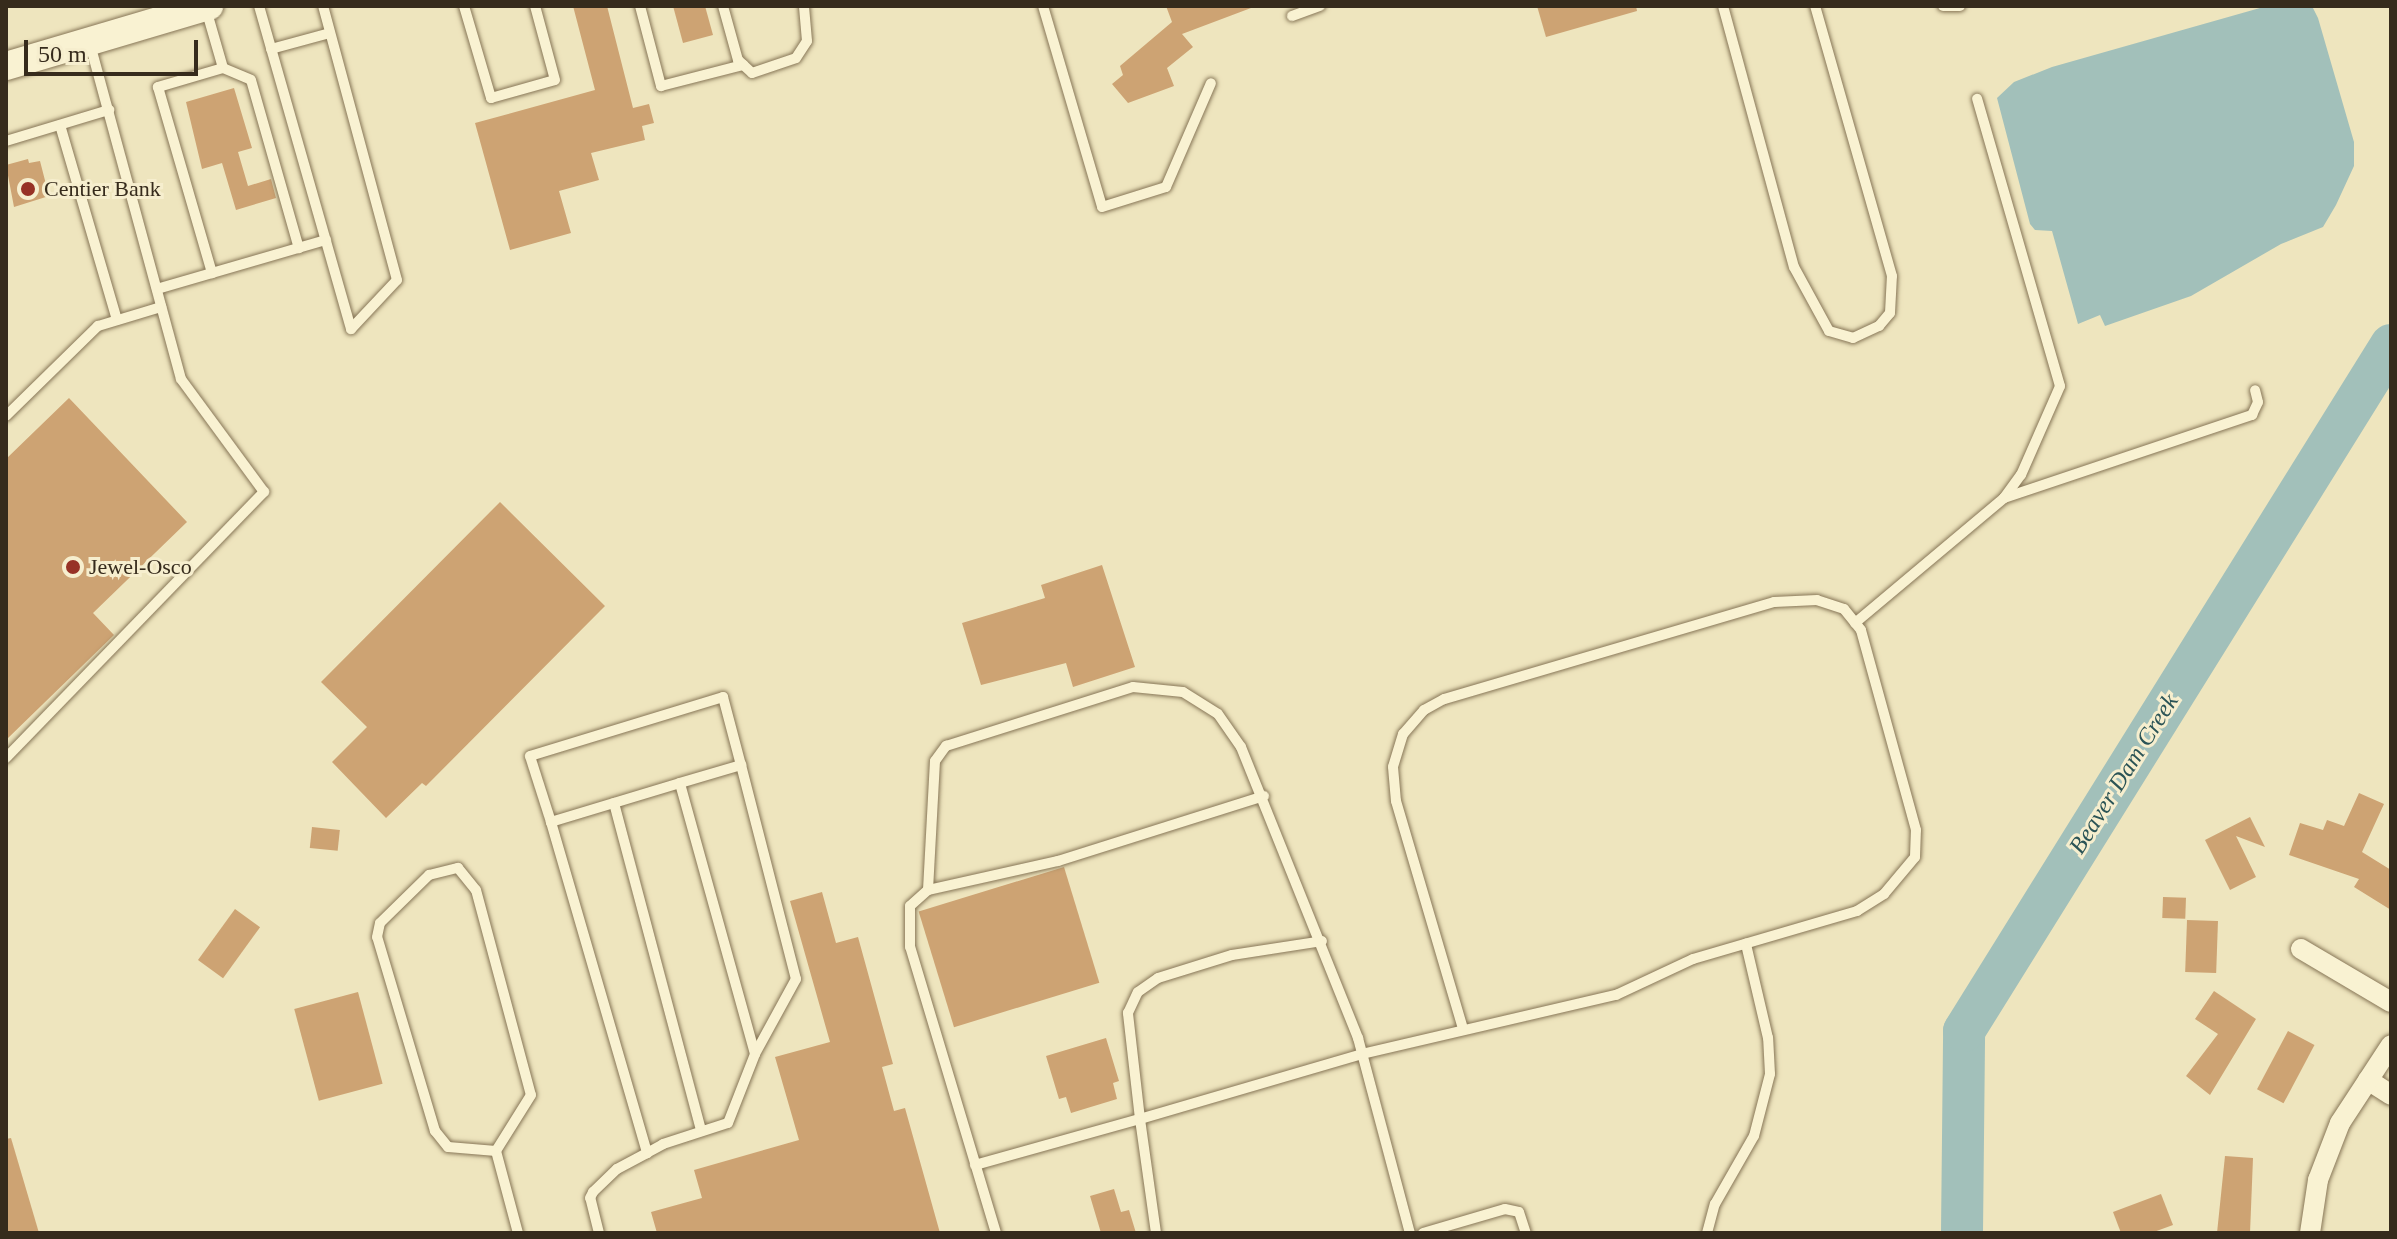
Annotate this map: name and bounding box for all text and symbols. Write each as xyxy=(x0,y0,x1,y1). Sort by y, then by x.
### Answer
scale bar xyxy=(28,24,202,74)
text: 50 m xyxy=(38,41,87,67)
place label: Centier Bank xyxy=(44,176,161,202)
marker: Centier Bank xyxy=(19,180,37,198)
place label: Jewel-Osco xyxy=(89,554,192,580)
marker: Jewel-Osco xyxy=(64,558,82,576)
water label: Beaver Dam Creek xyxy=(2063,689,2185,859)

